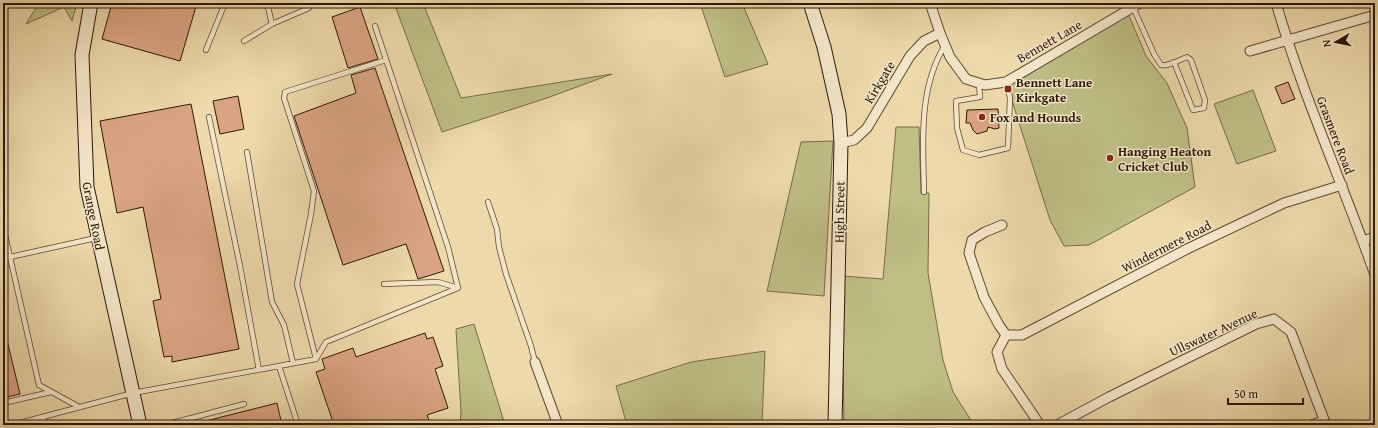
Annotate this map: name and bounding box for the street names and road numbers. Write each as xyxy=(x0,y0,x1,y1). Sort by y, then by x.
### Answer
street label: Bennett Lane xyxy=(1013,15,1085,68)
street label: Kirkgate xyxy=(859,57,900,107)
street label: Grasmere Road xyxy=(1312,93,1359,177)
street label: Grange Road xyxy=(78,180,109,252)
street label: High Street xyxy=(829,181,850,243)
street label: Windermere Road xyxy=(1118,216,1214,277)
street label: Ullswater Avenue xyxy=(1166,304,1260,361)

